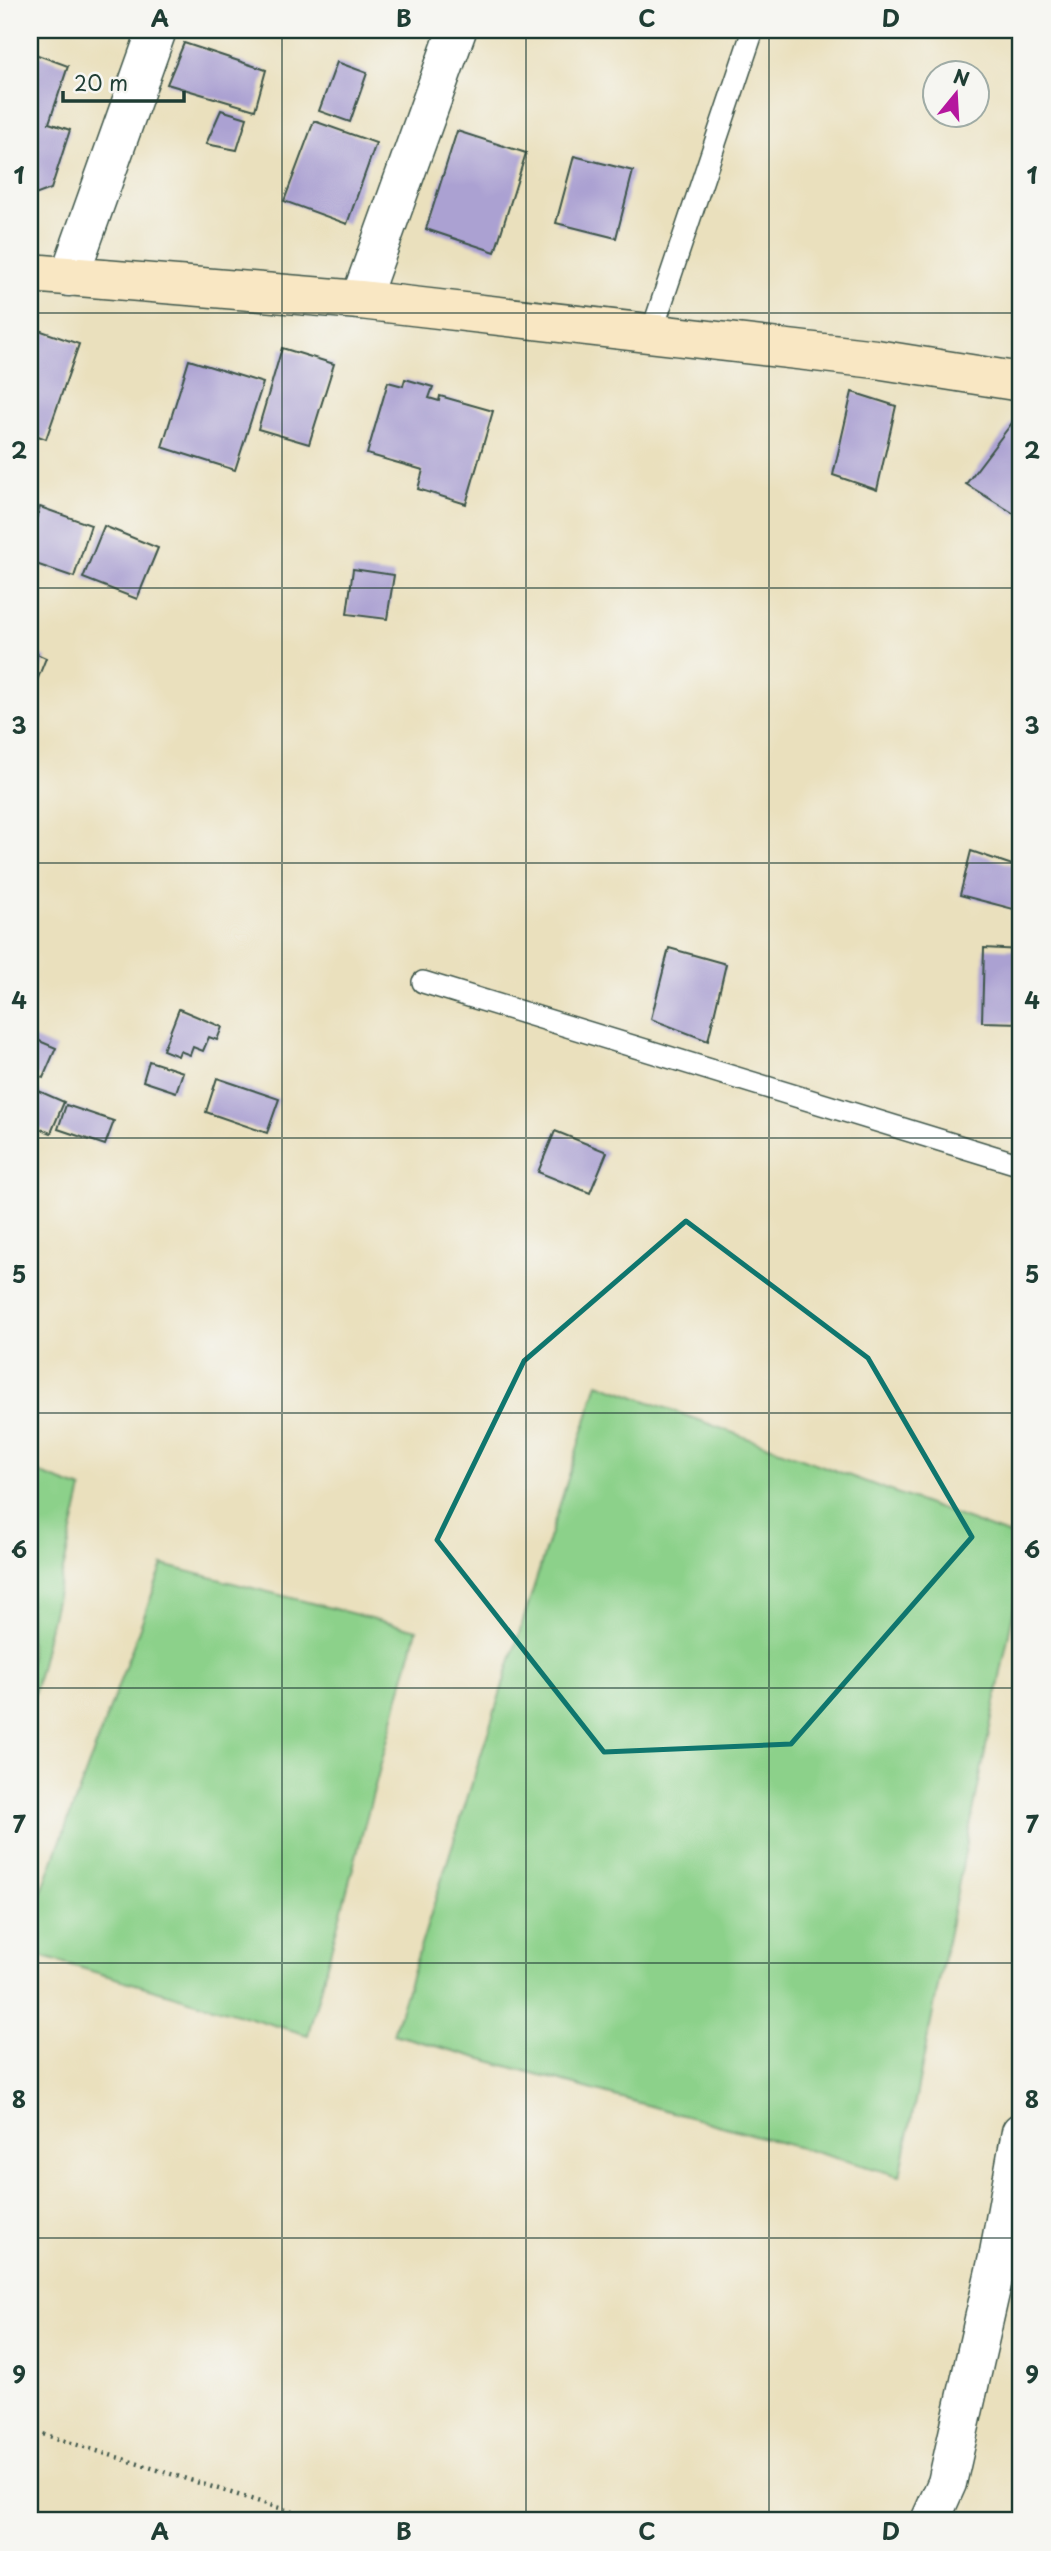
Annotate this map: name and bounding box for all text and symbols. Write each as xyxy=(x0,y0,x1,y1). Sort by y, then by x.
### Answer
text: A xyxy=(151,0,169,35)
text: B xyxy=(396,0,412,35)
text: C xyxy=(638,0,656,35)
text: D xyxy=(882,0,900,35)
scale bar xyxy=(63,60,184,104)
north arrow xyxy=(922,60,992,130)
text: N xyxy=(950,61,973,93)
text: 20 m xyxy=(74,66,128,98)
text: 1 xyxy=(14,157,25,192)
text: 1 xyxy=(1027,157,1038,192)
text: 2 xyxy=(11,432,27,467)
text: 2 xyxy=(1024,432,1040,467)
text: 3 xyxy=(11,707,27,742)
text: 3 xyxy=(1024,707,1040,742)
text: 4 xyxy=(11,982,27,1017)
text: 4 xyxy=(1024,982,1040,1017)
text: 5 xyxy=(12,1256,26,1291)
text: 5 xyxy=(1025,1256,1039,1291)
text: 6 xyxy=(11,1531,27,1566)
text: 6 xyxy=(1024,1531,1040,1566)
text: 7 xyxy=(12,1806,26,1841)
text: 7 xyxy=(1025,1806,1039,1841)
text: 8 xyxy=(12,2081,26,2116)
text: 8 xyxy=(1025,2081,1039,2116)
text: 9 xyxy=(12,2356,26,2391)
text: 9 xyxy=(1025,2356,1039,2391)
text: A xyxy=(151,2513,169,2548)
text: B xyxy=(396,2513,412,2548)
text: C xyxy=(638,2513,656,2548)
text: D xyxy=(882,2513,900,2548)

